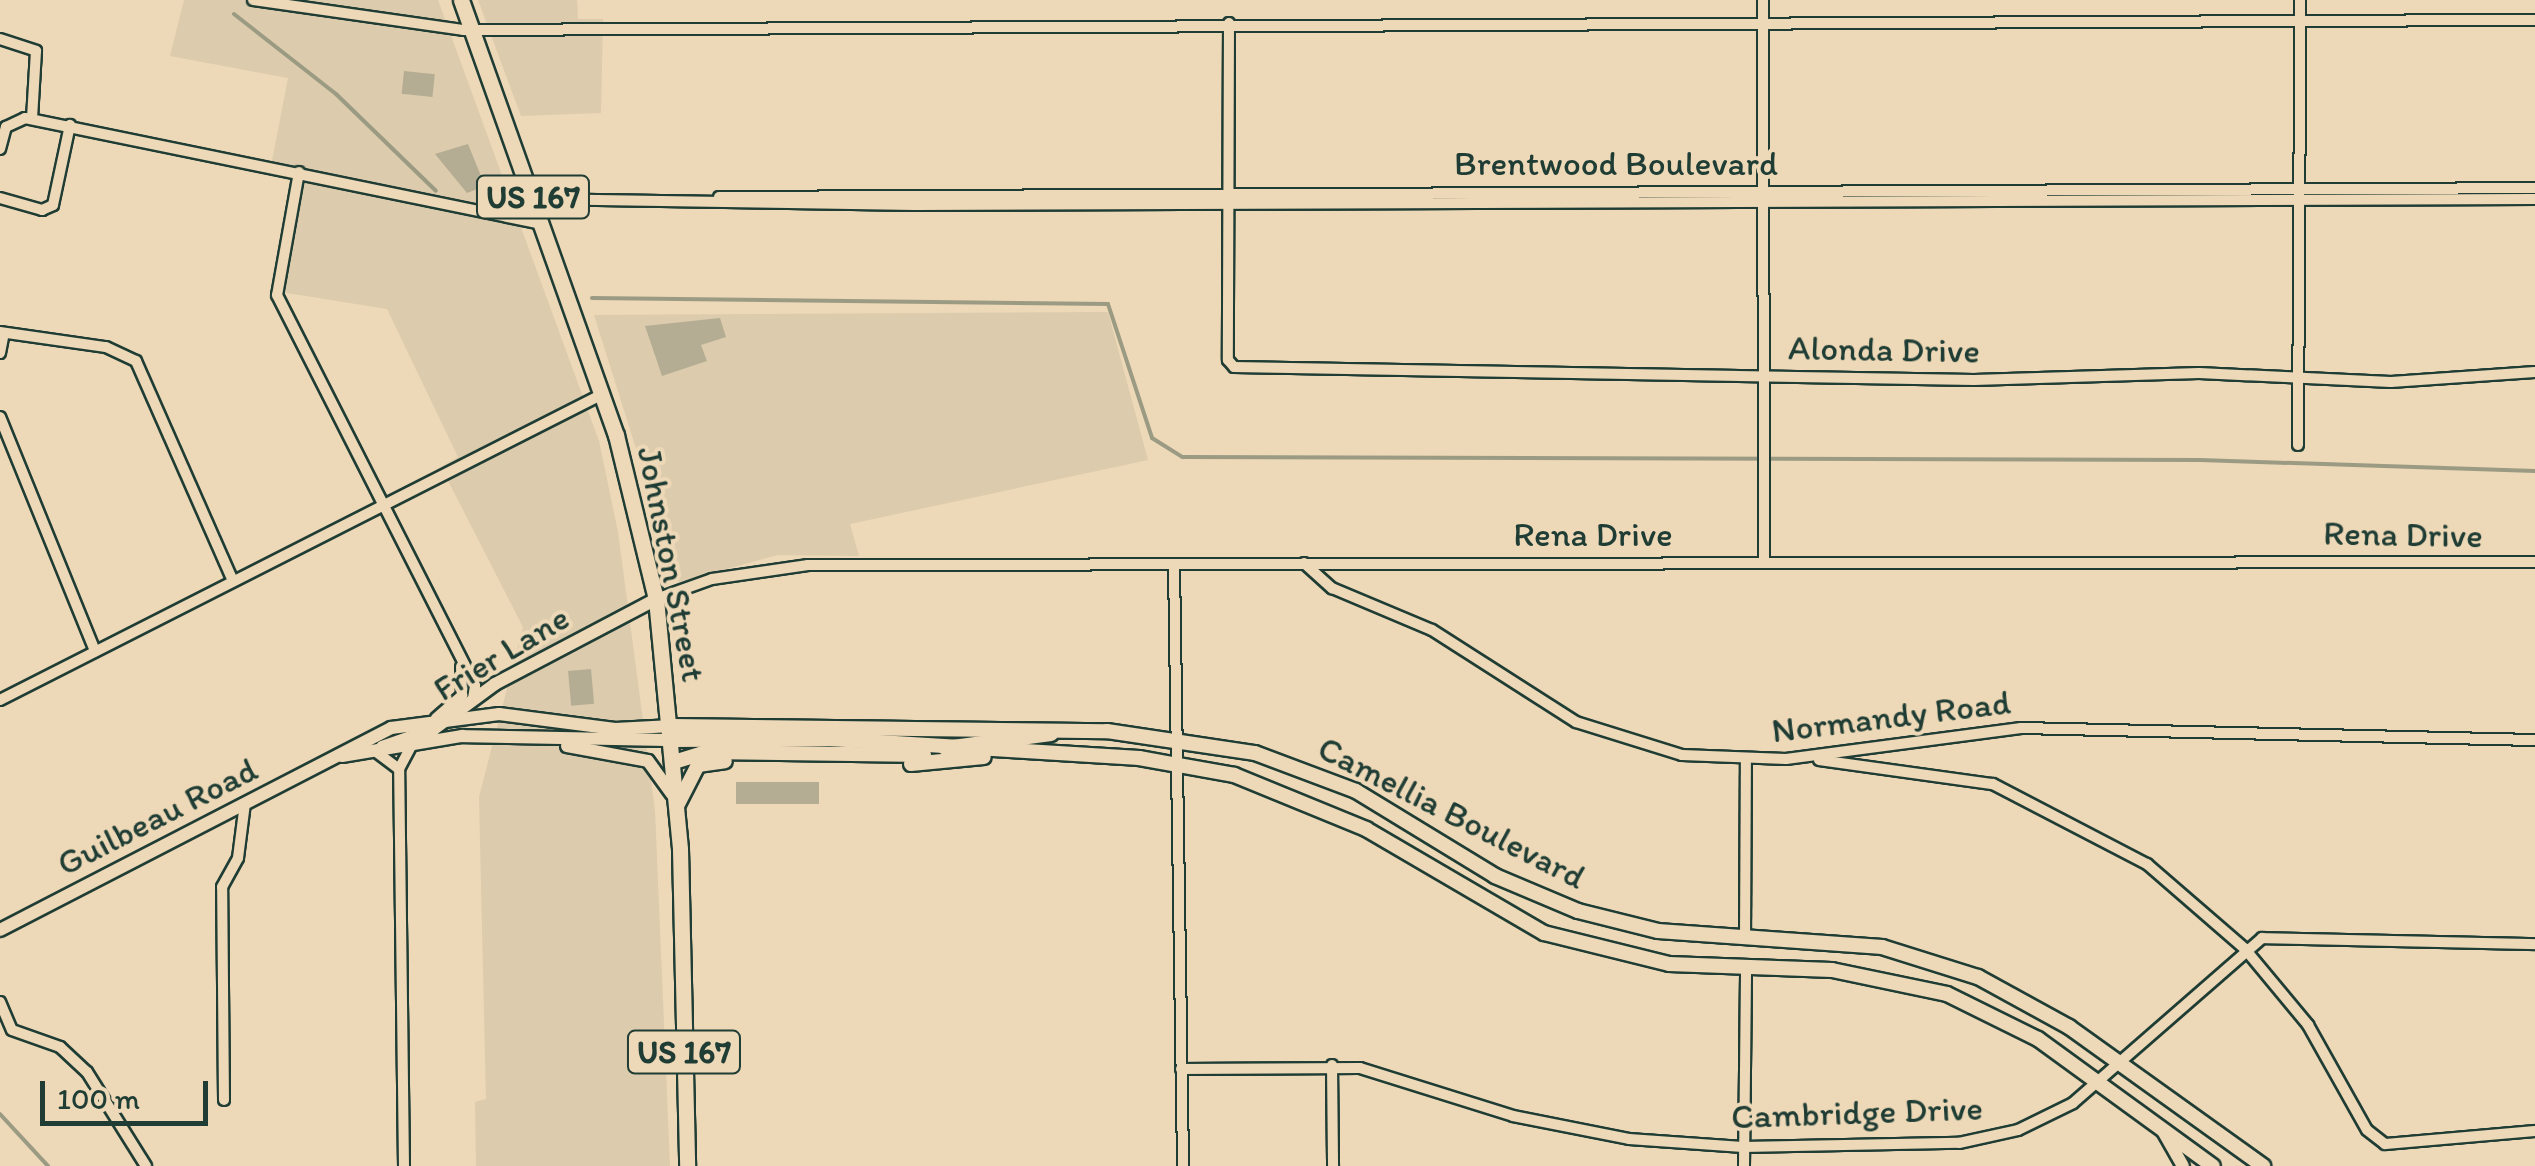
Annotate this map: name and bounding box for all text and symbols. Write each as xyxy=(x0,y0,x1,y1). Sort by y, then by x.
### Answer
street label: Brentwood Boulevard xyxy=(1453,142,1779,184)
road number: US 167 xyxy=(476,170,590,224)
street label: Alonda Drive xyxy=(1788,326,1980,372)
street label: Johnston Street xyxy=(629,443,715,685)
street label: Rena Drive xyxy=(2322,512,2484,556)
street label: Rena Drive xyxy=(1512,513,1674,555)
street label: Frier Lane xyxy=(426,596,576,710)
street label: Normandy Road xyxy=(1769,681,2013,751)
street label: Camellia Boulevard xyxy=(1311,726,1593,898)
street label: Guilbeau Road xyxy=(50,748,264,884)
road number: US 167 xyxy=(626,1025,742,1079)
scale bar xyxy=(45,1061,212,1123)
text: 100 m xyxy=(57,1080,140,1117)
street label: Cambridge Drive xyxy=(1730,1087,1984,1137)

